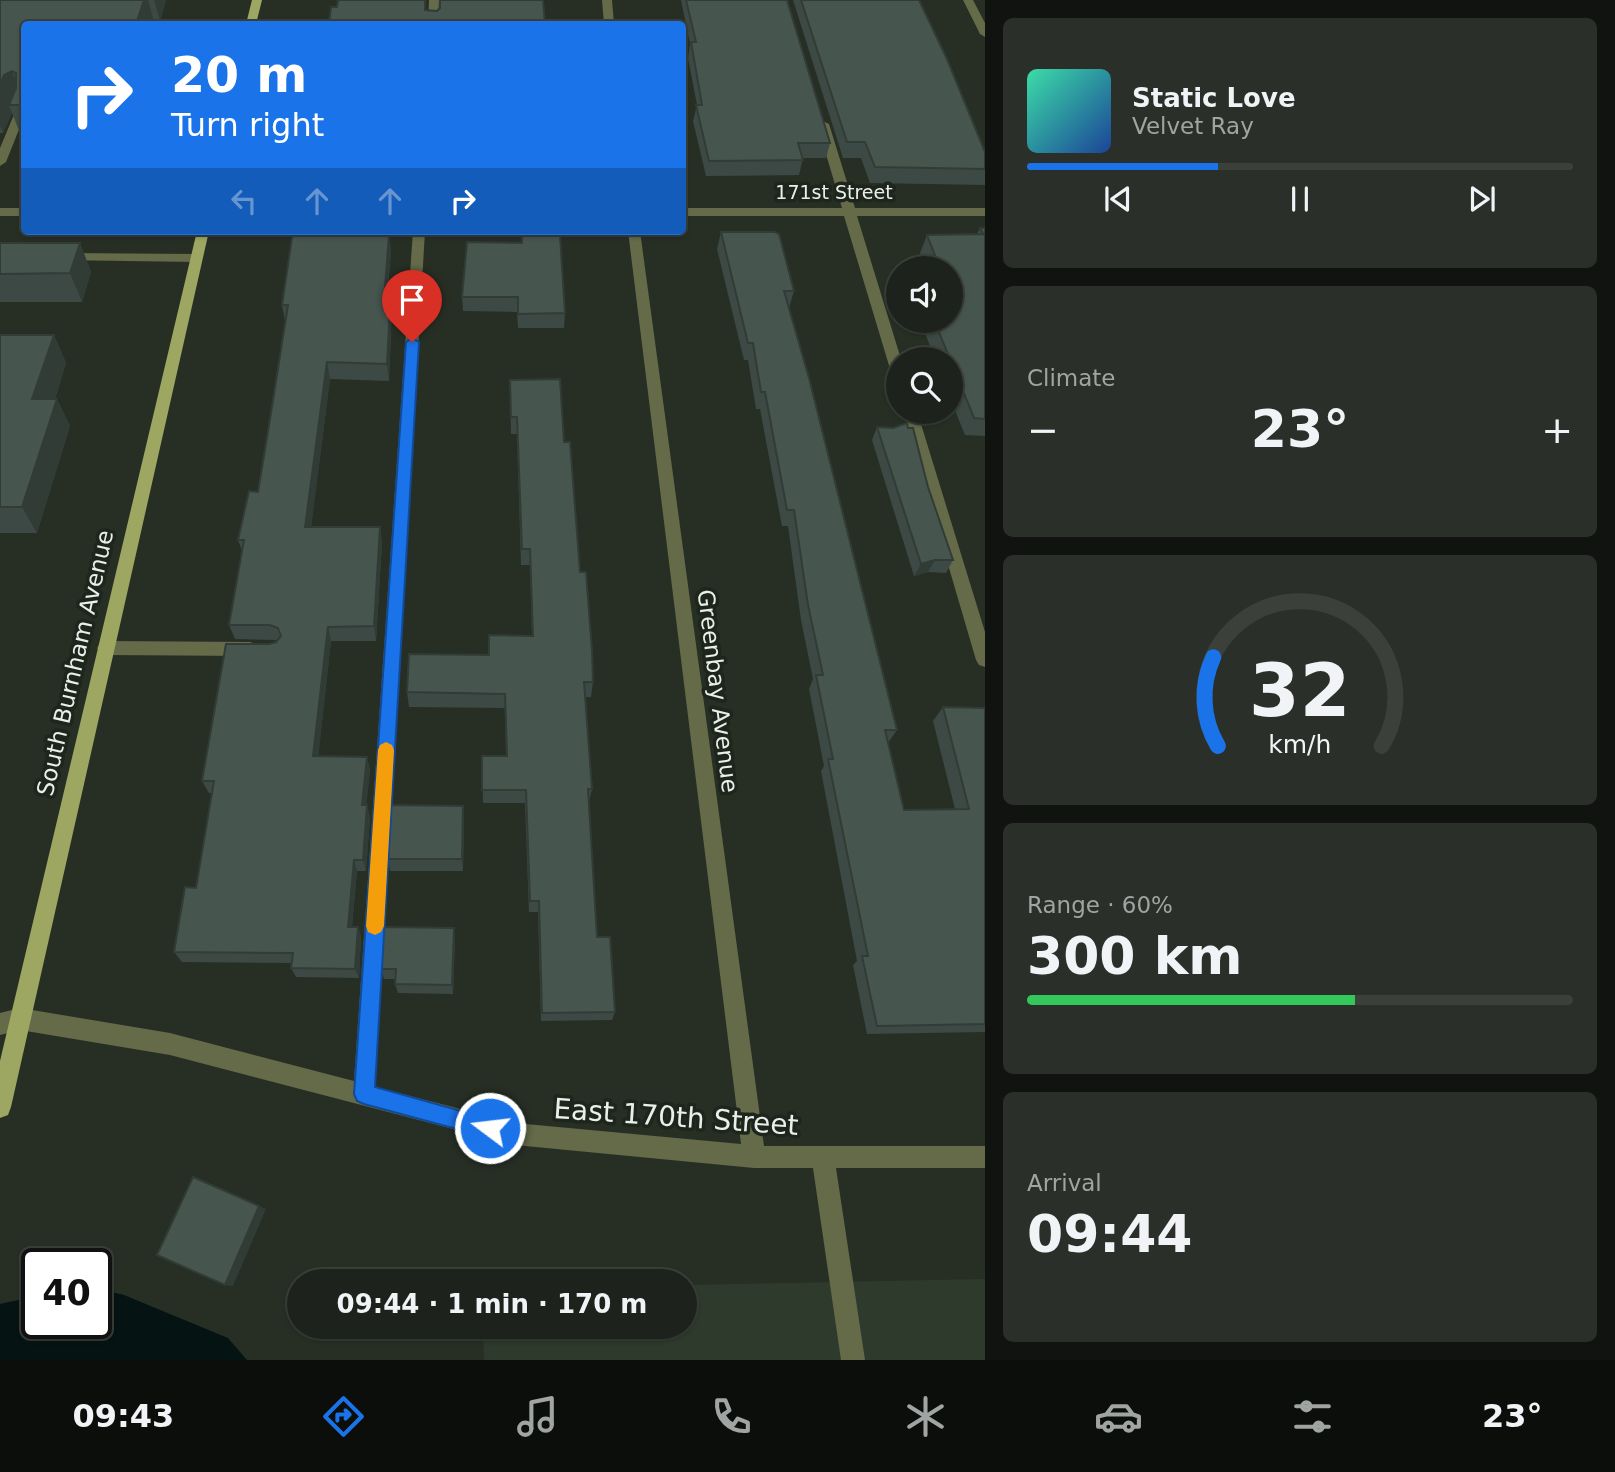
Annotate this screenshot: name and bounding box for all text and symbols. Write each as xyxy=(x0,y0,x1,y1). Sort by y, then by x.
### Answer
text: 20 m xyxy=(171,47,307,104)
icon: right xyxy=(56,49,147,140)
text: Static Love xyxy=(1132,83,1296,113)
text: Turn right xyxy=(171,106,324,144)
text: Velvet Ray xyxy=(1132,113,1254,139)
icon: previous xyxy=(1099,180,1137,218)
icon: pause xyxy=(1281,180,1319,218)
icon: next xyxy=(1463,180,1501,218)
street label: 171st Street xyxy=(775,181,893,203)
icon: left xyxy=(225,182,263,220)
icon: ahead xyxy=(298,182,336,220)
icon: ahead xyxy=(371,182,409,220)
icon: right xyxy=(444,182,482,220)
map controls xyxy=(886,256,963,424)
button: sound xyxy=(886,256,963,333)
pin xyxy=(382,270,442,342)
icon: arrive xyxy=(393,281,431,319)
button: search xyxy=(886,347,963,424)
text: Climate xyxy=(1027,365,1116,391)
text: 23° xyxy=(1251,399,1349,459)
text: − xyxy=(1027,408,1059,452)
text: + xyxy=(1541,408,1573,452)
street label: South Burnham Avenue xyxy=(32,528,118,798)
street label: Greenbay Avenue xyxy=(693,588,743,794)
text: 32 xyxy=(1249,648,1351,733)
text: km/h xyxy=(1268,730,1332,759)
text: Range · 60% xyxy=(1027,892,1173,918)
text: 300 km xyxy=(1027,926,1242,986)
position arrow xyxy=(453,1091,527,1165)
street label: East 170th Street xyxy=(552,1092,800,1142)
text: Arrival xyxy=(1027,1170,1102,1196)
text: 09:44 xyxy=(1027,1204,1193,1264)
speed limit sign: 40 xyxy=(21,1248,112,1339)
text: 09:44 · 1 min · 170 m xyxy=(337,1289,647,1319)
icon: directions xyxy=(319,1392,368,1441)
icon: music xyxy=(513,1392,562,1441)
icon: phone xyxy=(707,1392,756,1441)
icon: climate xyxy=(901,1392,950,1441)
icon: car xyxy=(1094,1392,1143,1441)
icon: filters xyxy=(1288,1392,1337,1441)
text: 09:43 xyxy=(72,1397,174,1435)
text: 23° xyxy=(1482,1397,1542,1435)

